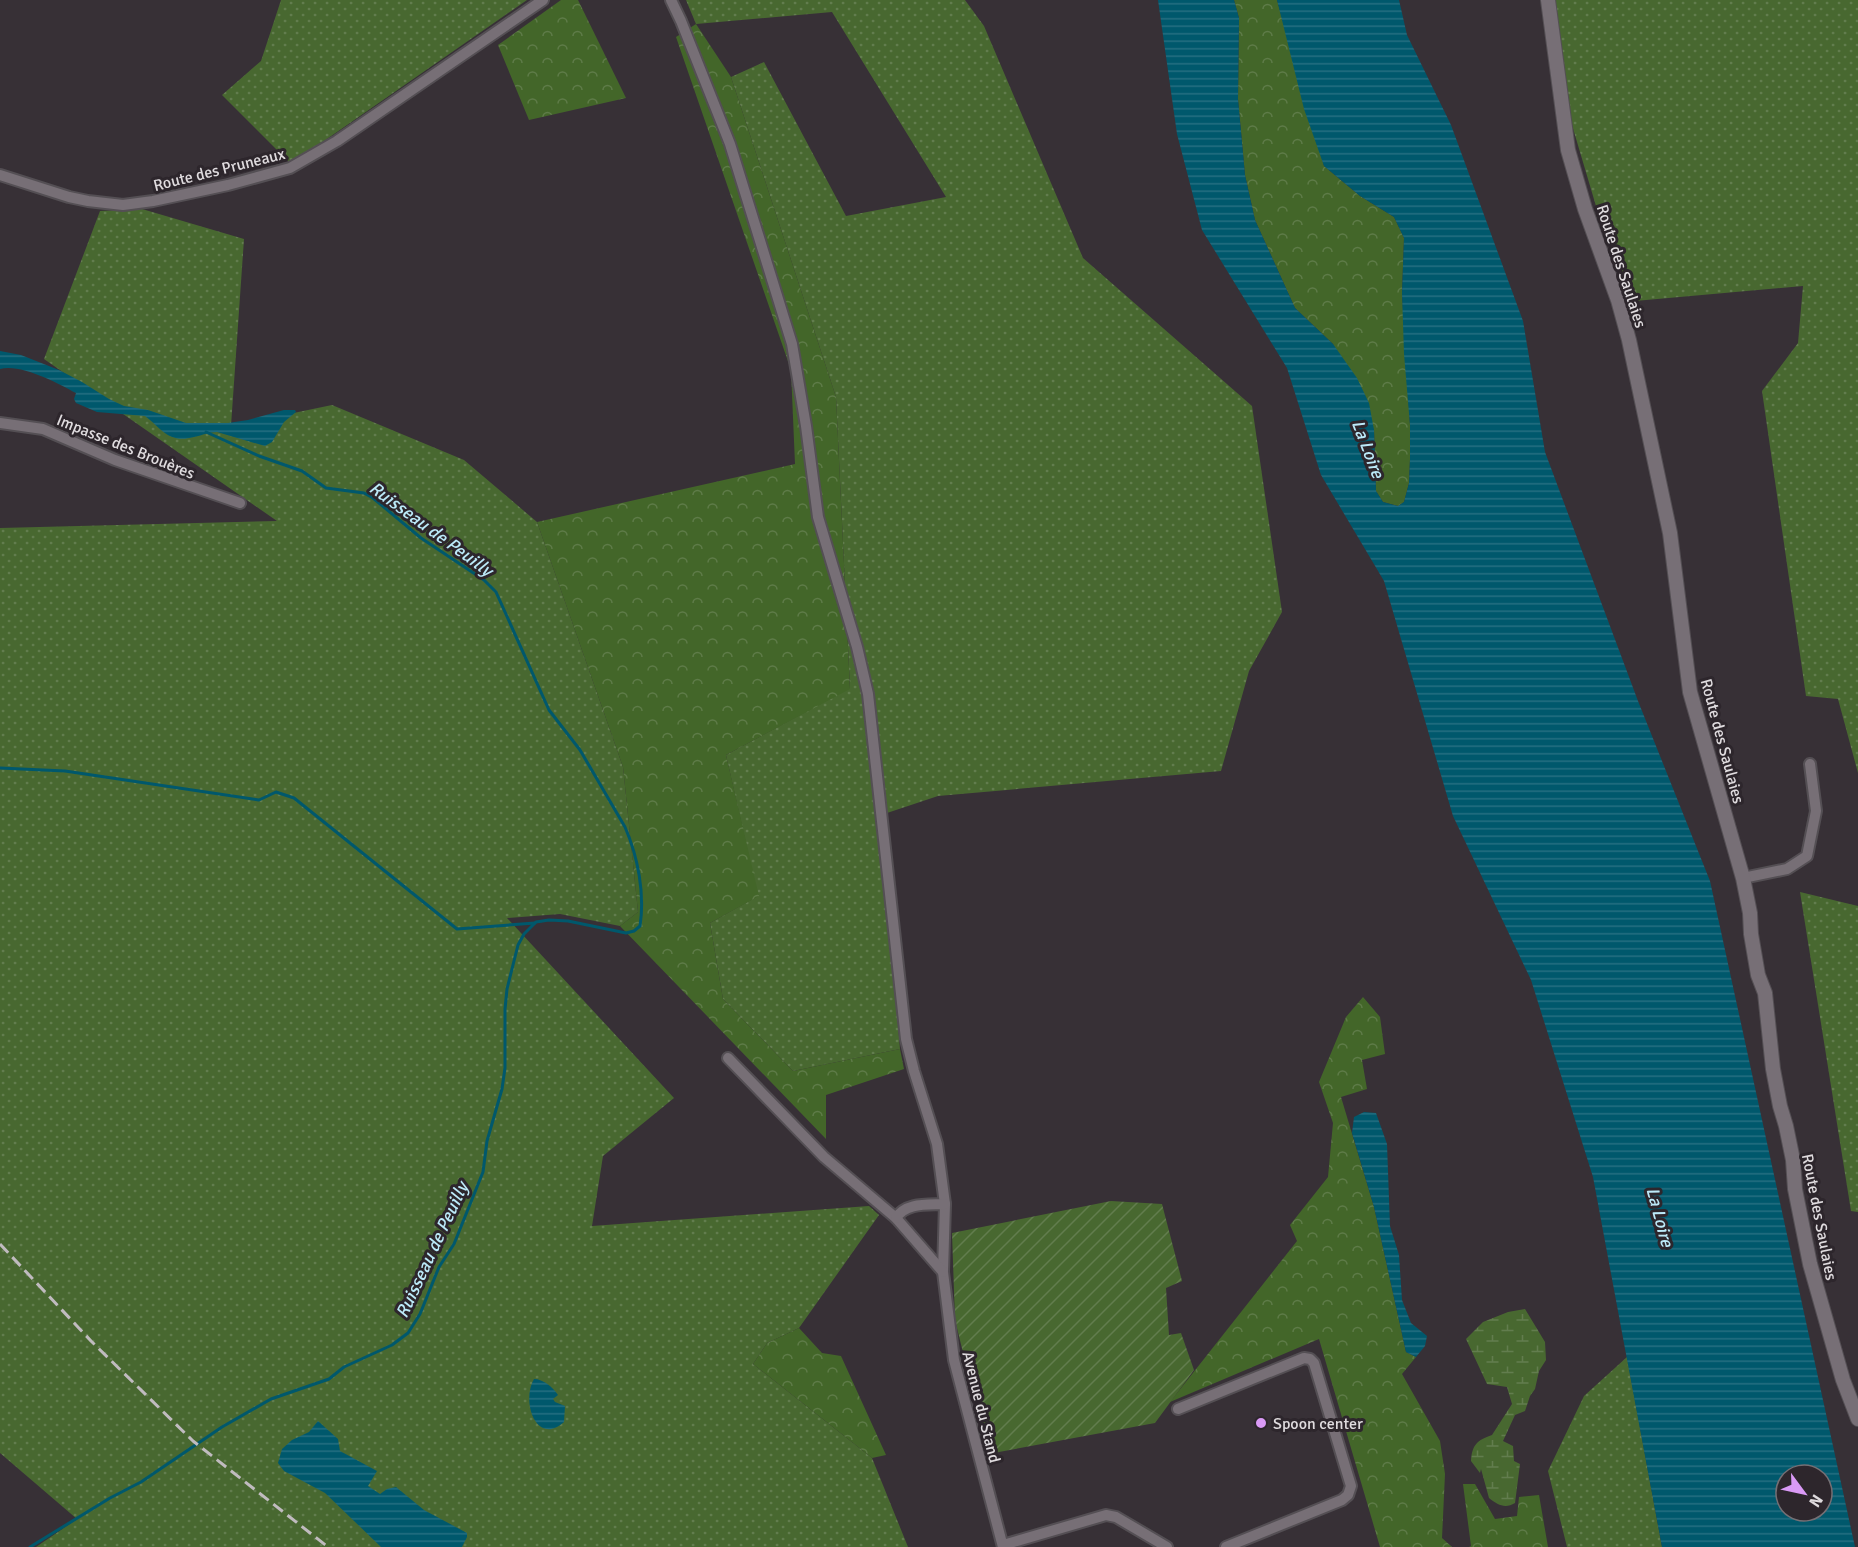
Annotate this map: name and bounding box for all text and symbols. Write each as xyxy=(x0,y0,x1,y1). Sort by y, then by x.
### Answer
street label: Route des Pruneaux xyxy=(151,144,288,196)
street label: Route des Saulaies xyxy=(1592,202,1650,330)
street label: Impasse des Brouères xyxy=(54,410,198,484)
water label: La Loire xyxy=(1347,417,1390,482)
water label: Ruisseau de Peuilly xyxy=(365,477,499,583)
street label: Route des Saulaies xyxy=(1696,677,1748,806)
street label: Route des Saulaies xyxy=(1797,1152,1841,1282)
water label: Ruisseau de Peuilly xyxy=(391,1176,474,1321)
water label: La Loire xyxy=(1642,1185,1679,1250)
street label: Avenue du Stand xyxy=(958,1349,1005,1465)
place label: Spoon center xyxy=(1273,1414,1363,1434)
marker: Spoon center xyxy=(1254,1416,1268,1430)
north arrow xyxy=(1774,1463,1834,1523)
text: N xyxy=(1804,1491,1827,1511)

